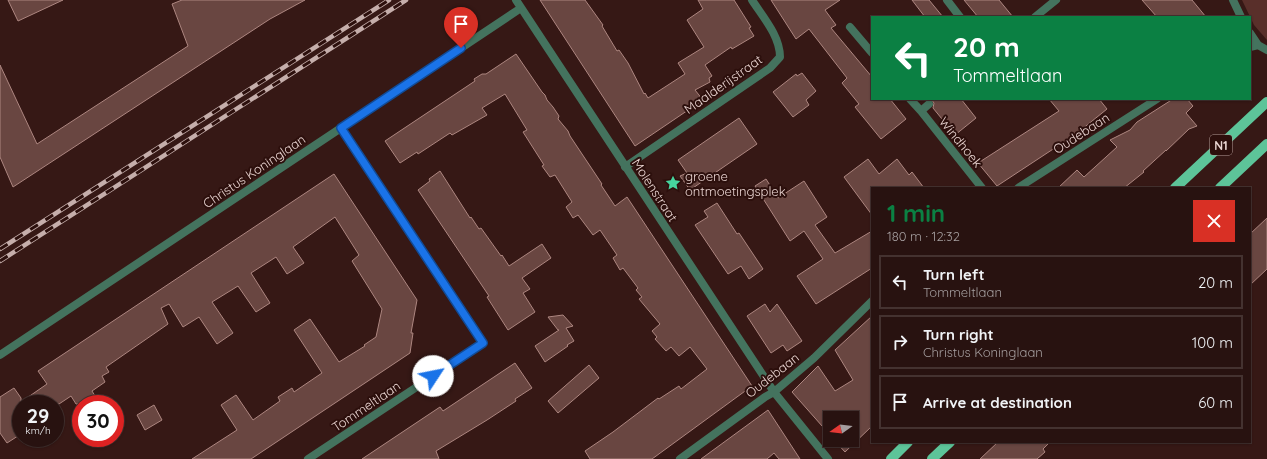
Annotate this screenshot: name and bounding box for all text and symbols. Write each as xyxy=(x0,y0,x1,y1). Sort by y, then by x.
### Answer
pin xyxy=(444,7.0,478,48)
icon: arrive xyxy=(450,13,472,35)
text: 20 m xyxy=(953,29,1020,64)
icon: left xyxy=(887,32,939,84)
street label: Maalderijstraat xyxy=(681,51,765,117)
text: Tommeltlaan xyxy=(953,64,1062,87)
street label: Oudebaan xyxy=(1050,109,1112,157)
street label: Windhoek xyxy=(936,114,986,170)
street label: Christus Koninglaan xyxy=(200,131,308,211)
road number: N1 xyxy=(1210,135,1232,155)
street label: Molenstraat xyxy=(629,155,681,225)
place label: groene ontmoetingsplek xyxy=(685,168,786,199)
place icon: groene ontmoetingsplek xyxy=(664,174,682,192)
text: 1 min xyxy=(887,198,945,228)
button: close xyxy=(1193,200,1235,242)
text: 180 m · 12:32 xyxy=(887,228,960,244)
text: Turn left xyxy=(923,265,985,284)
icon: left xyxy=(889,271,911,293)
text: 20 m xyxy=(1198,273,1233,292)
text: Tommeltlaan xyxy=(923,284,1002,300)
text: Turn right xyxy=(923,325,994,344)
icon: right xyxy=(889,331,911,353)
text: 100 m xyxy=(1192,333,1233,352)
text: Christus Koninglaan xyxy=(923,344,1043,360)
street label: Oudebaan xyxy=(742,349,802,401)
position arrow xyxy=(412,355,454,397)
street label: Tommeltlaan xyxy=(329,377,403,435)
icon: arrive xyxy=(889,391,911,413)
text: Arrive at destination xyxy=(923,393,1072,412)
text: 60 m xyxy=(1198,393,1233,412)
speed limit sign: 30 xyxy=(72,395,124,447)
text: 29 xyxy=(27,403,49,428)
north arrow xyxy=(823,411,859,447)
map controls xyxy=(823,411,859,447)
text: km/h xyxy=(25,424,51,437)

